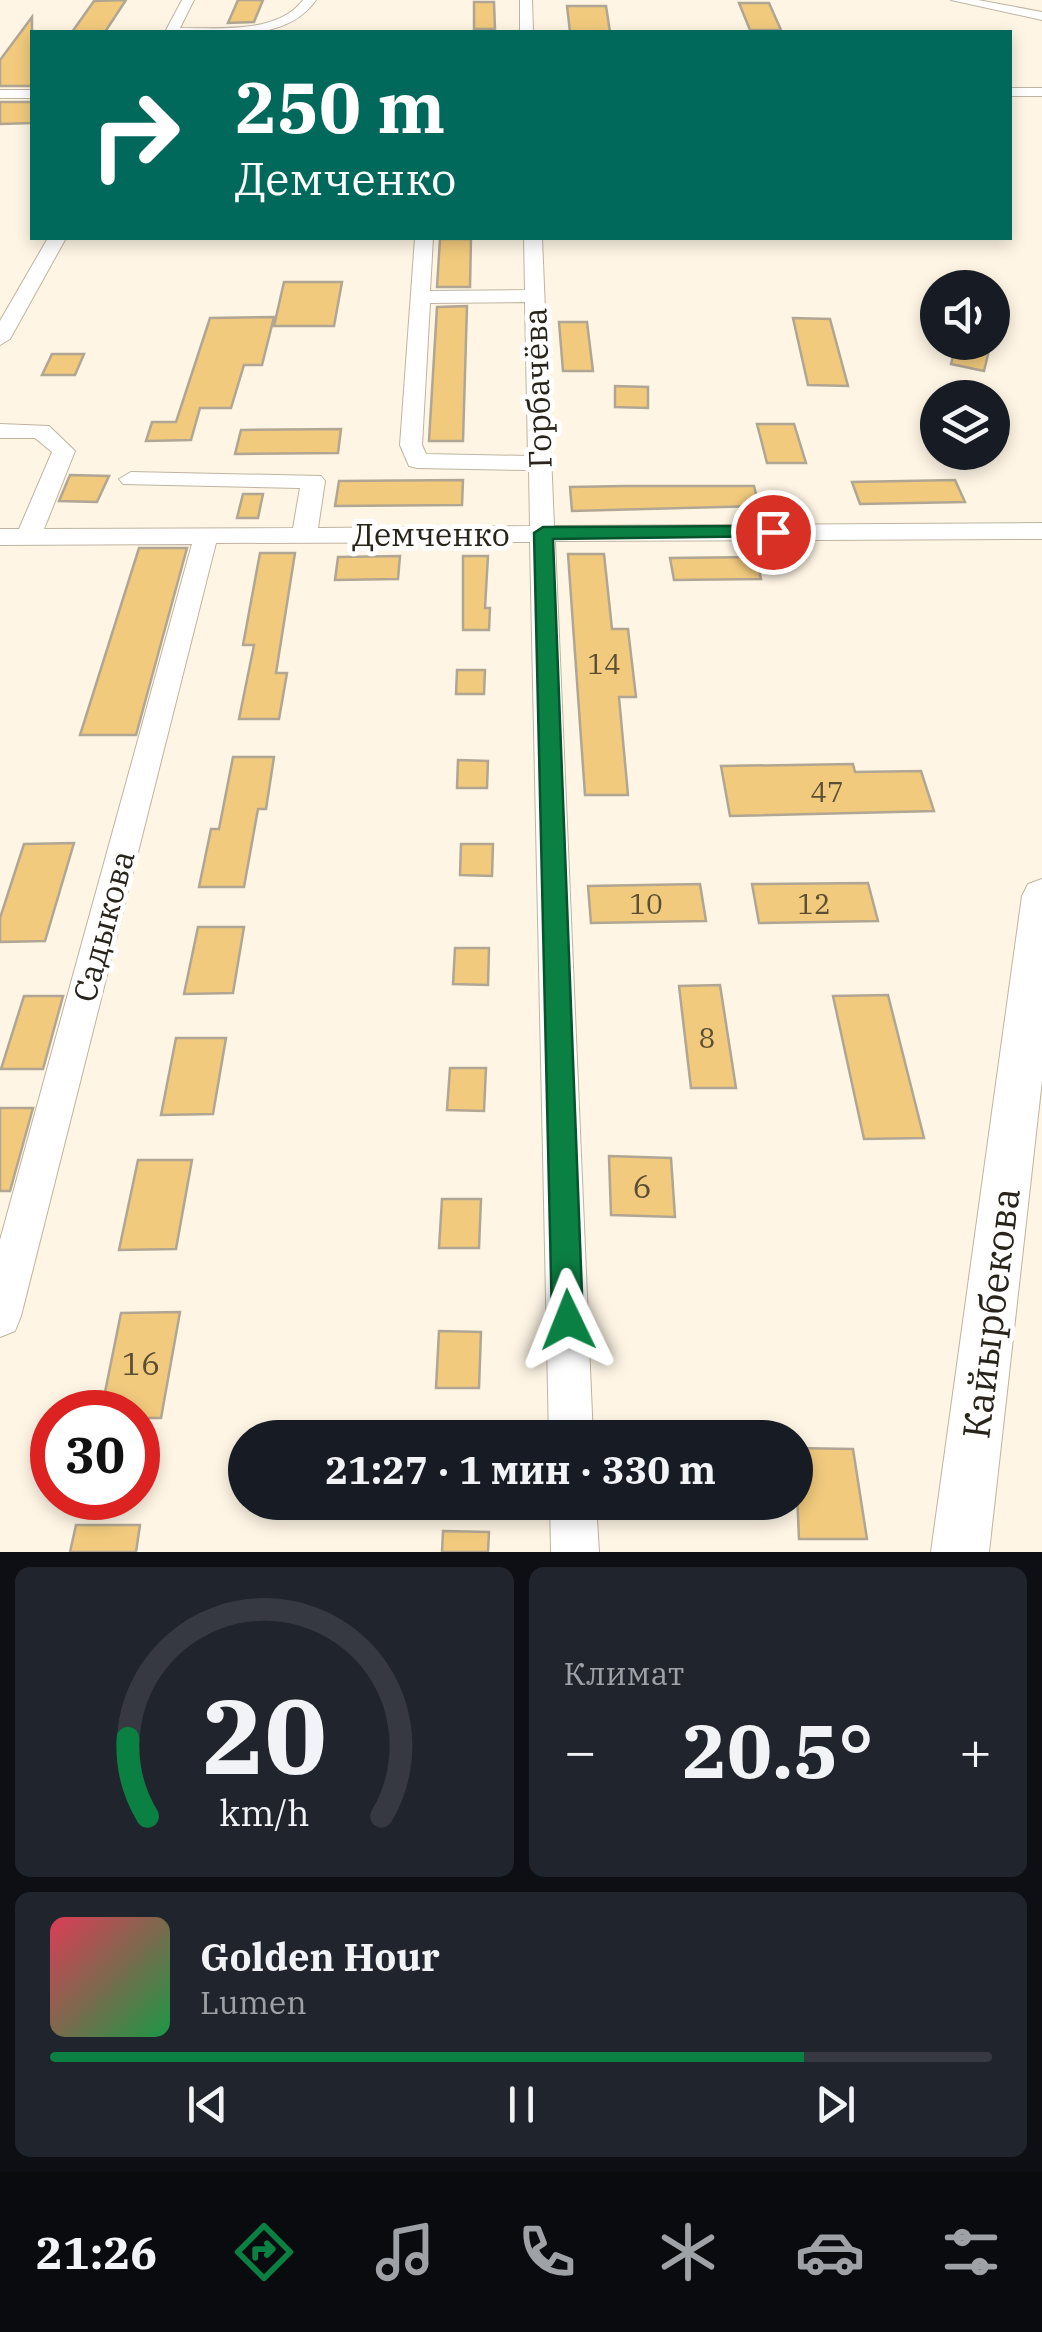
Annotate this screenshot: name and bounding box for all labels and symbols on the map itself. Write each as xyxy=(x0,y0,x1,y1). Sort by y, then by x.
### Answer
street label: Горбачёва xyxy=(513,307,561,469)
pin xyxy=(731,490,816,575)
street label: Демченко xyxy=(352,513,510,555)
house number: 14 xyxy=(587,645,621,682)
house number: 47 xyxy=(810,773,844,810)
street label: Садыкова xyxy=(63,846,143,1006)
house number: 10 xyxy=(629,885,663,922)
house number: 12 xyxy=(797,885,831,922)
house number: 8 xyxy=(699,1019,715,1056)
house number: 6 xyxy=(632,1165,652,1207)
street label: Кайырбекова xyxy=(950,1185,1030,1441)
position arrow xyxy=(516,1268,620,1372)
house number: 16 xyxy=(122,1342,160,1384)
speed limit sign: 30 xyxy=(30,1390,160,1520)

